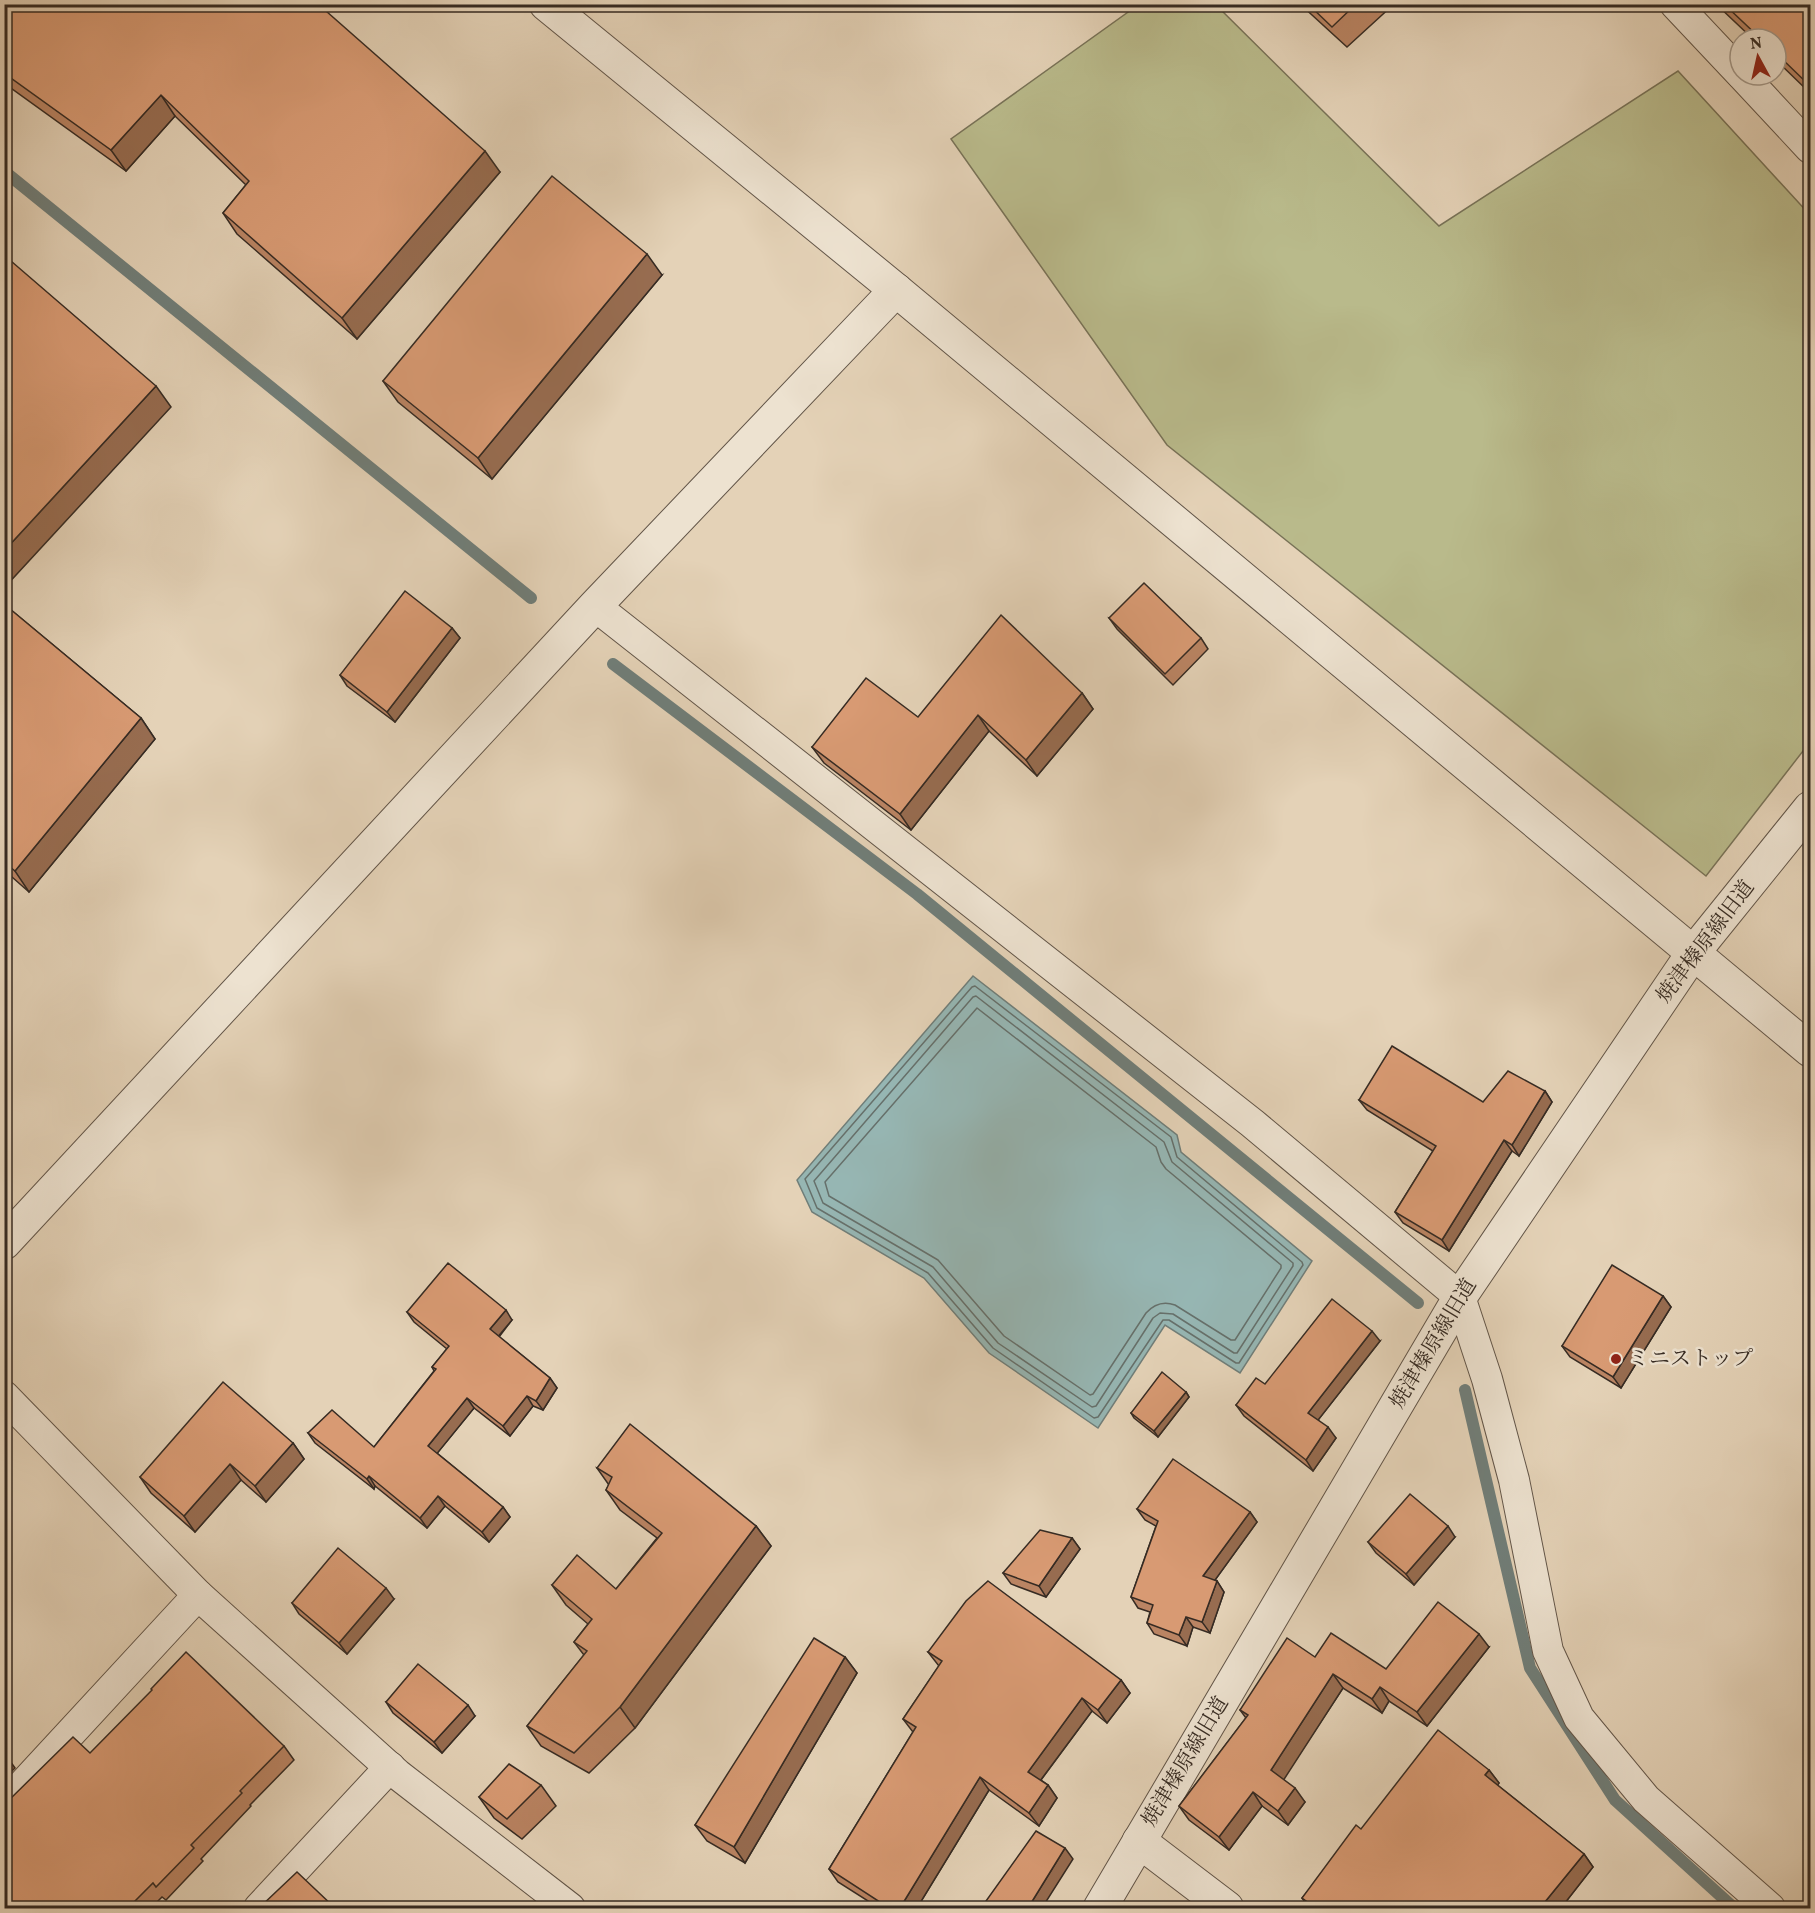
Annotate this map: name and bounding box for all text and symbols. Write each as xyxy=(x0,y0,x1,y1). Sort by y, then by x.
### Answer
north arrow xyxy=(1728,27,1788,87)
text: N xyxy=(1749,32,1764,56)
street label: 焼津榛原線旧道 xyxy=(1650,875,1762,1009)
street label: 焼津榛原線旧道 xyxy=(1384,1274,1484,1414)
place label: ミニストップ xyxy=(1628,1345,1753,1374)
marker: ミニストップ xyxy=(1609,1352,1623,1366)
street label: 焼津榛原線旧道 xyxy=(1136,1692,1236,1832)

